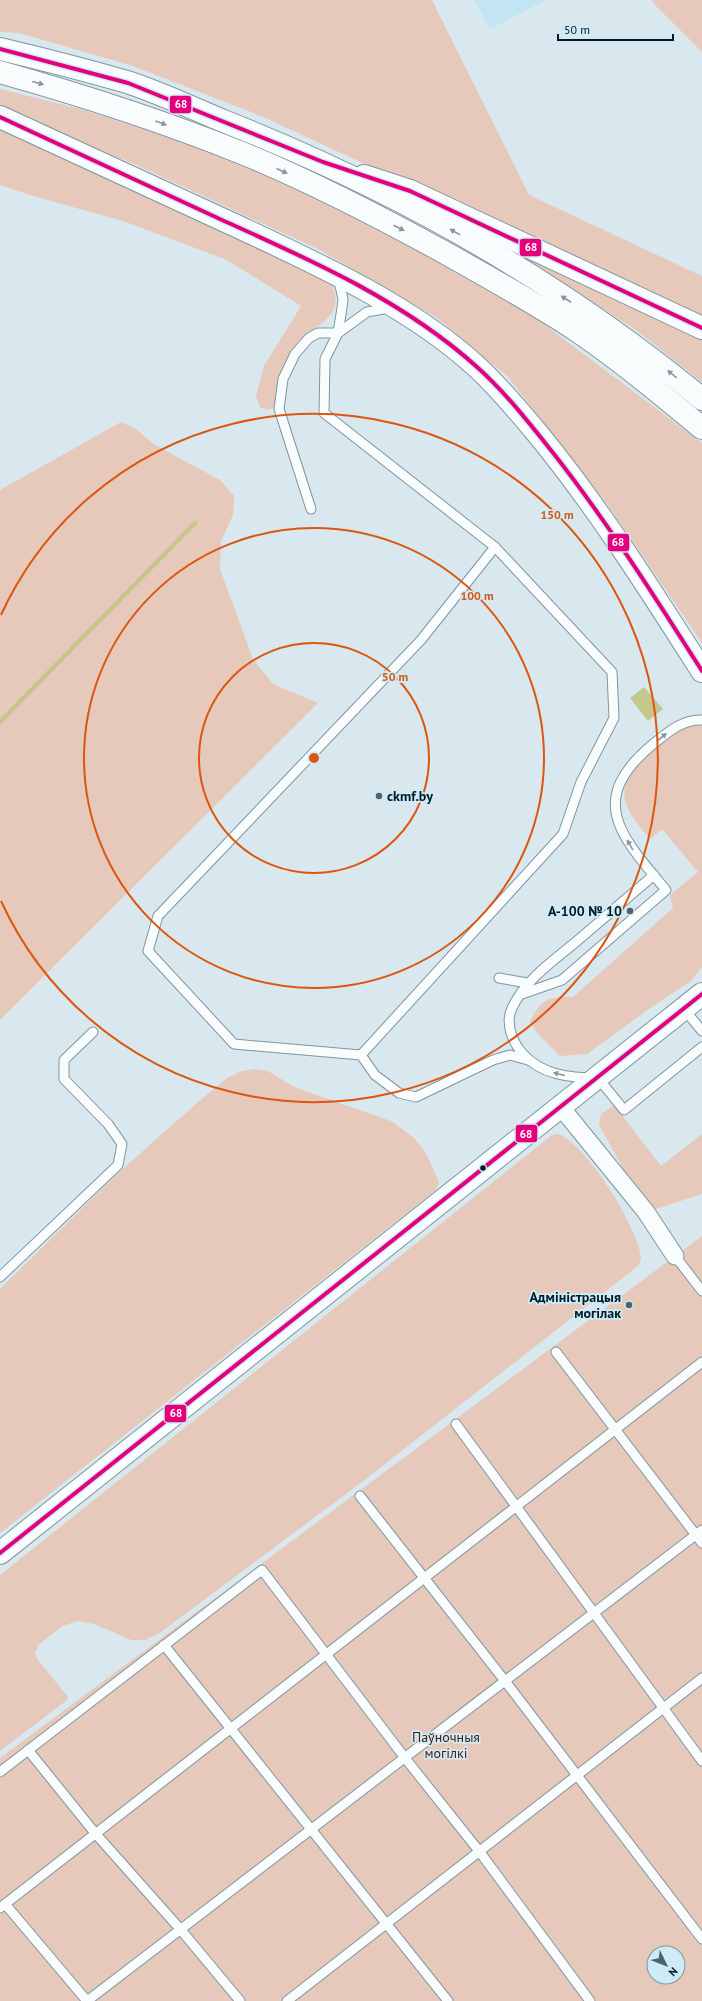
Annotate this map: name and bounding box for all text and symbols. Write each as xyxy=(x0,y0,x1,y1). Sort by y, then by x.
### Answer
scale bar xyxy=(558,16,673,42)
text: 50 m xyxy=(564,22,590,37)
one-way arrow xyxy=(32,80,44,86)
line badge: 68 xyxy=(169,95,192,114)
text: 68 xyxy=(175,97,187,111)
one-way arrow xyxy=(156,120,168,126)
one-way arrow xyxy=(276,168,288,174)
one-way arrow xyxy=(393,224,405,231)
one-way arrow xyxy=(449,228,460,235)
line badge: 68 xyxy=(519,238,542,257)
text: 68 xyxy=(525,240,537,254)
one-way arrow xyxy=(561,295,571,303)
one-way arrow xyxy=(666,369,677,378)
text: 150 m xyxy=(540,507,574,522)
line badge: 68 xyxy=(607,533,630,552)
text: 68 xyxy=(612,535,624,549)
text: 100 m xyxy=(460,588,494,603)
text: 50 m xyxy=(382,669,408,684)
one-way arrow xyxy=(656,732,667,741)
centre of rings xyxy=(307,751,321,765)
place label: ckmf.by xyxy=(387,787,433,805)
marker: ckmf.by xyxy=(374,791,384,801)
one-way arrow xyxy=(627,839,634,851)
place label: А-100 № 10 xyxy=(548,902,622,920)
marker: А-100 № 10 xyxy=(625,906,635,916)
one-way arrow xyxy=(553,1071,565,1077)
line badge: 68 xyxy=(515,1124,538,1143)
text: 68 xyxy=(520,1127,532,1141)
unlabelled marker xyxy=(478,1163,488,1173)
place label: Адміністрацыя могілак xyxy=(530,1288,621,1322)
marker: Адміністрацыя могілак xyxy=(624,1300,634,1310)
line badge: 68 xyxy=(164,1404,187,1423)
text: 68 xyxy=(170,1406,182,1420)
park label: Паўночныя могілкі xyxy=(412,1728,480,1762)
north arrow xyxy=(646,1945,686,1985)
text: N xyxy=(666,1964,681,1979)

